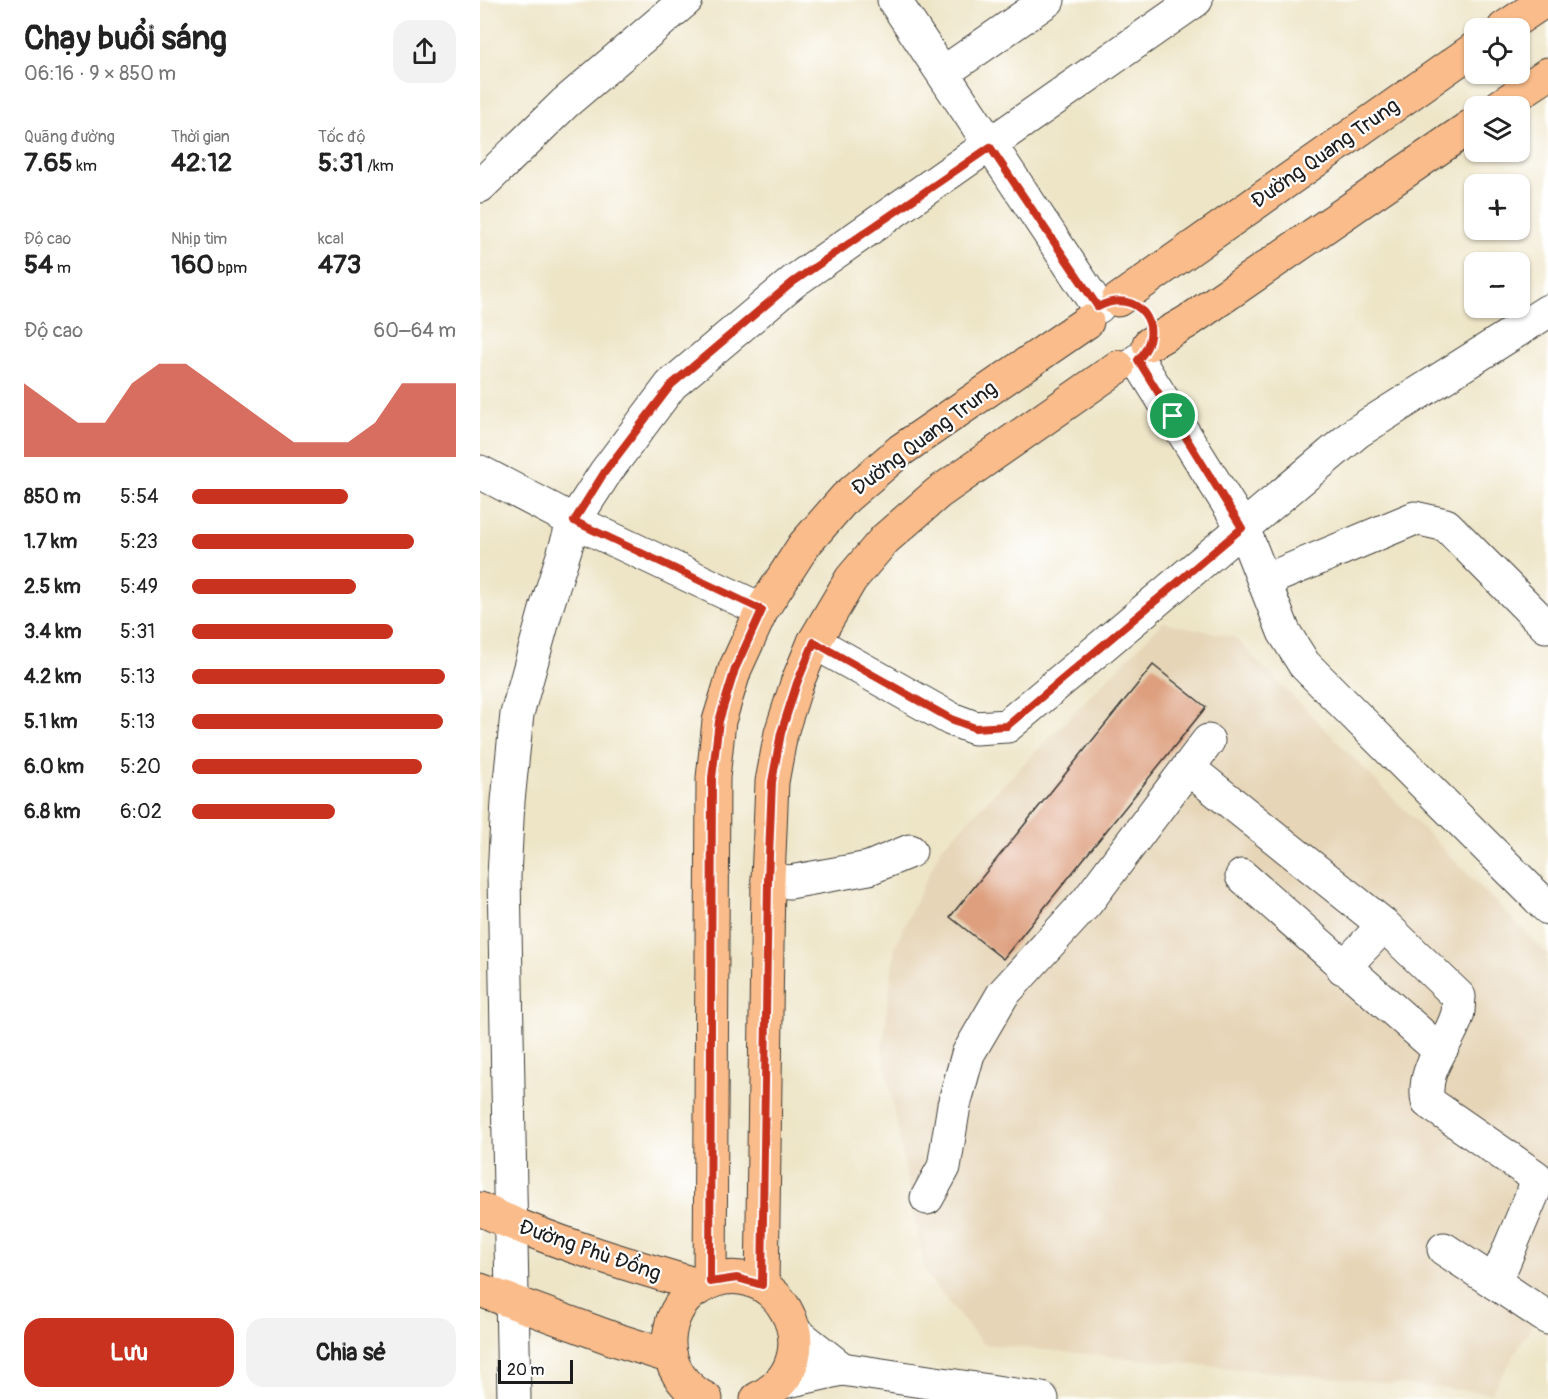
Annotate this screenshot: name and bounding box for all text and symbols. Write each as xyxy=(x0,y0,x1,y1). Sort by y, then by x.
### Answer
text: Chạy buổi sáng xyxy=(24,18,227,59)
map controls xyxy=(1464,18,1530,318)
button: locate xyxy=(1464,18,1530,84)
button: share xyxy=(393,20,456,83)
text: 06:16 · 9 × 850 m xyxy=(24,61,176,86)
street label: Đường Quang Trung xyxy=(1246,92,1405,215)
button: layers xyxy=(1464,96,1530,162)
text: Quãng đường xyxy=(24,127,115,147)
text: Thời gian xyxy=(171,127,230,147)
text: Tốc độ xyxy=(318,127,366,147)
text: 7.65 xyxy=(24,147,73,179)
text: 42:12 xyxy=(171,147,232,179)
text: 5:31 xyxy=(318,147,364,179)
text: km xyxy=(73,156,97,176)
text: /km xyxy=(364,156,394,176)
button: + xyxy=(1464,174,1530,240)
text: Độ cao xyxy=(24,229,71,249)
text: Nhịp tim xyxy=(171,229,227,249)
text: kcal xyxy=(318,229,344,249)
text: 54 xyxy=(24,249,53,281)
text: 160 xyxy=(171,249,214,281)
text: 473 xyxy=(318,249,361,281)
button: − xyxy=(1464,252,1530,318)
text: m xyxy=(53,258,71,278)
text: bpm xyxy=(214,258,247,278)
text: Độ cao xyxy=(24,318,83,343)
text: 60–64 m xyxy=(374,318,456,343)
street label: Đường Quang Trung xyxy=(846,375,1002,502)
pin xyxy=(1147,390,1198,441)
icon: arrive xyxy=(1156,399,1189,432)
text: 850 m xyxy=(24,484,81,509)
text: 5:54 xyxy=(120,484,159,509)
text: 1.7 km xyxy=(24,529,77,554)
text: 5:23 xyxy=(120,529,158,554)
text: 2.5 km xyxy=(24,574,81,599)
text: 5:49 xyxy=(120,574,158,599)
text: 3.4 km xyxy=(24,619,82,644)
text: 5:31 xyxy=(120,619,155,644)
text: 4.2 km xyxy=(24,664,82,689)
text: 5:13 xyxy=(120,664,155,689)
text: 5.1 km xyxy=(24,709,77,734)
text: 5:13 xyxy=(120,709,155,734)
text: 6.0 km xyxy=(24,754,84,779)
text: 5:20 xyxy=(120,754,161,779)
text: 6.8 km xyxy=(24,799,81,824)
text: 6:02 xyxy=(120,799,162,824)
street label: Đường Phù Đổng xyxy=(515,1213,665,1287)
button: Lưu xyxy=(24,1318,234,1387)
button: Chia sẻ xyxy=(246,1318,456,1387)
scale bar xyxy=(498,1357,573,1384)
text: 20 m xyxy=(507,1360,545,1380)

